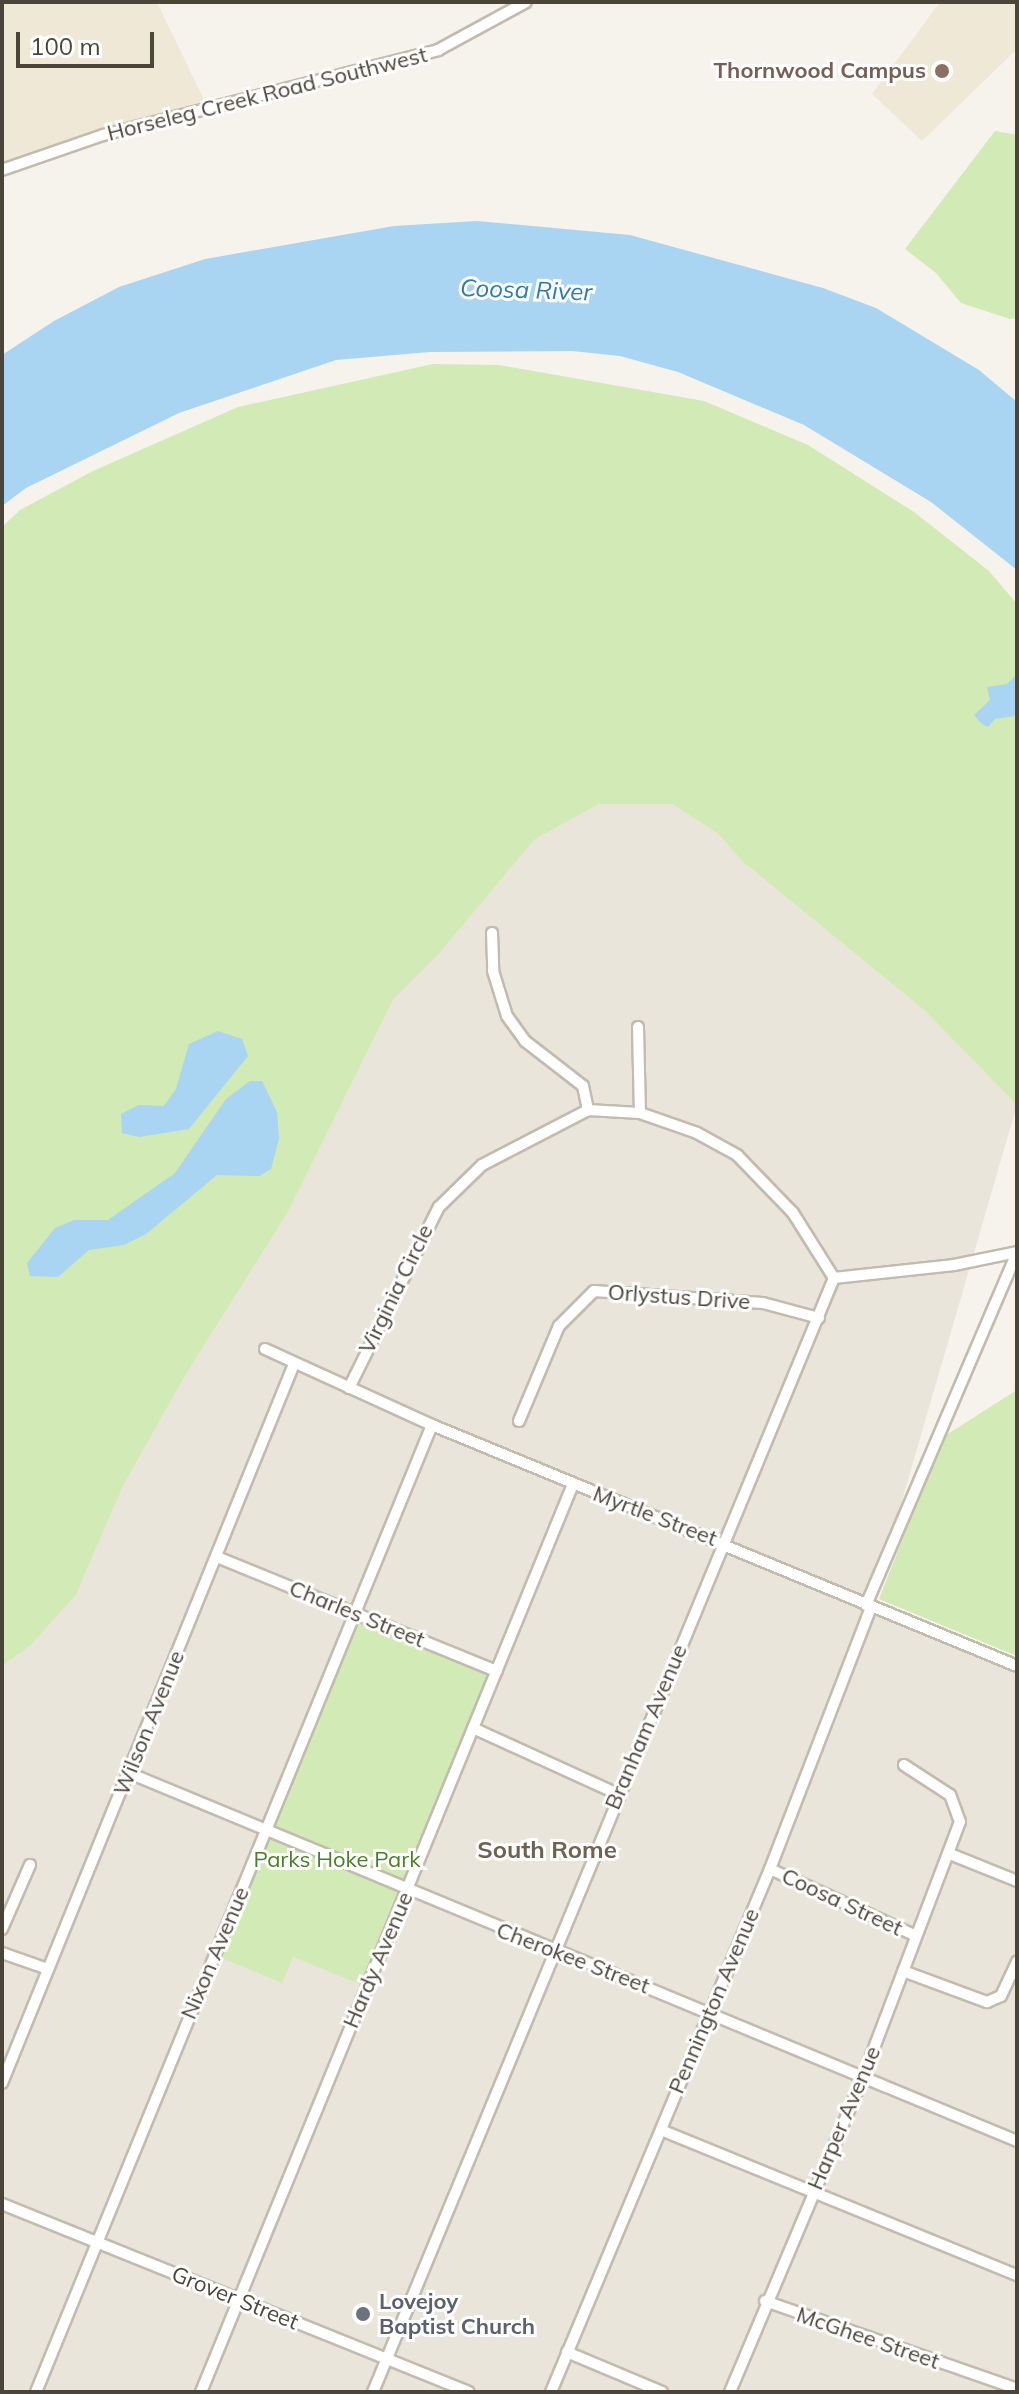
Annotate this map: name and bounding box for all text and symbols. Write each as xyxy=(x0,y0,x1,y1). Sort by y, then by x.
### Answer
scale bar xyxy=(20,16,158,66)
text: 100 m xyxy=(30,31,101,61)
street label: Horseleg Creek Road Southwest xyxy=(104,41,430,147)
place label: Thornwood Campus xyxy=(714,58,926,84)
marker: Thornwood Campus xyxy=(933,62,951,80)
water label: Coosa River xyxy=(459,273,593,307)
street label: Virginia Circle xyxy=(353,1220,439,1358)
street label: Orlystus Drive xyxy=(607,1279,751,1315)
street label: Myrtle Street xyxy=(589,1480,721,1552)
street label: Charles Street xyxy=(285,1575,429,1653)
street label: Branham Avenue xyxy=(599,1641,693,1813)
street label: Wilson Avenue xyxy=(108,1647,190,1799)
district label: South Rome xyxy=(477,1836,617,1864)
park label: Parks Hoke Park xyxy=(253,1847,421,1873)
street label: Coosa Street xyxy=(777,1863,907,1941)
street label: Nixon Avenue xyxy=(175,1883,255,2023)
street label: Hardy Avenue xyxy=(337,1888,419,2032)
street label: Pennington Avenue xyxy=(663,1905,765,2097)
street label: Cherokee Street xyxy=(493,1917,653,1999)
street label: Harper Avenue xyxy=(802,2042,886,2194)
street label: Grover Street xyxy=(168,2261,302,2335)
place label: Lovejoy Baptist Church xyxy=(379,2288,535,2340)
street label: McGhee Street xyxy=(793,2301,943,2375)
marker: Lovejoy Baptist Church xyxy=(354,2305,372,2323)

